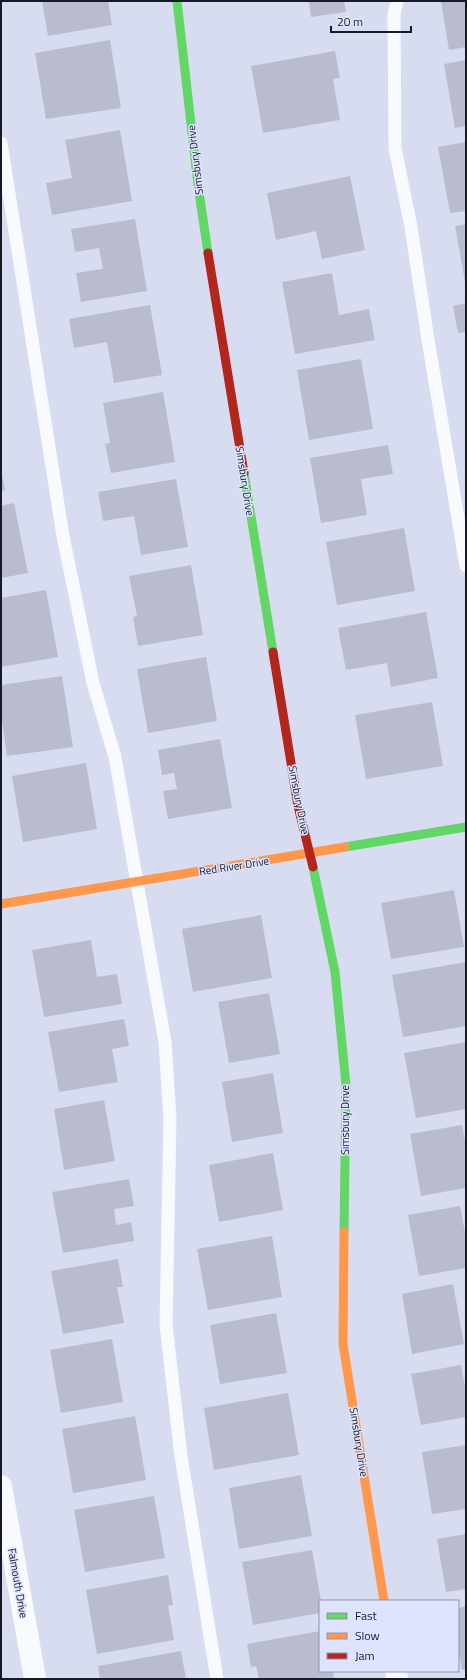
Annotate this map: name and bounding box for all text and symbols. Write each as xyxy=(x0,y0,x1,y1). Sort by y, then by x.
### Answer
scale bar xyxy=(331,8,411,34)
text: 20 m xyxy=(337,12,363,31)
street label: Simsbury Drive xyxy=(183,124,207,196)
street label: Simsbury Drive xyxy=(232,445,258,517)
street label: Simsbury Drive xyxy=(284,764,314,836)
street label: Red River Drive xyxy=(198,853,271,879)
street label: Simsbury Drive xyxy=(337,1085,353,1155)
street label: Simsbury Drive xyxy=(346,1406,372,1478)
street label: Falmouth Drive xyxy=(4,1547,32,1620)
legend xyxy=(319,1600,459,1672)
text: Fast xyxy=(355,1606,378,1625)
text: Slow xyxy=(355,1626,380,1645)
text: Jam xyxy=(355,1646,375,1665)

